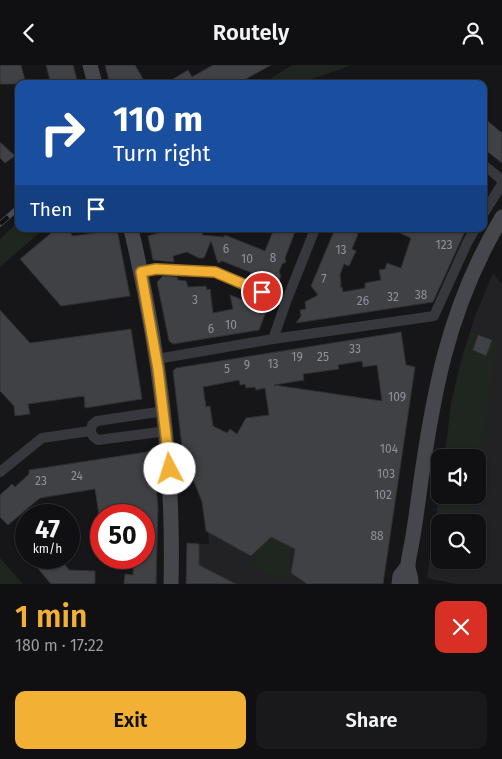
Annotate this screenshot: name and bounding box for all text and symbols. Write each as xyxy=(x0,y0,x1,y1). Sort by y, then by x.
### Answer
icon: back xyxy=(15,19,43,47)
text: Routely xyxy=(213,19,289,46)
icon: person xyxy=(459,19,487,47)
text: 110 m xyxy=(113,98,203,140)
icon: right xyxy=(30,100,95,165)
text: Turn right xyxy=(113,140,210,167)
icon: arrive xyxy=(82,195,110,223)
text: Then xyxy=(30,198,72,221)
house number: 123 xyxy=(435,238,453,252)
house number: 6 xyxy=(223,242,229,256)
house number: 13 xyxy=(335,243,347,257)
house number: 8 xyxy=(270,251,277,265)
house number: 10 xyxy=(241,252,253,266)
pin xyxy=(241,271,283,313)
house number: 7 xyxy=(321,272,327,286)
icon: arrive xyxy=(248,278,276,306)
house number: 38 xyxy=(415,288,428,302)
house number: 32 xyxy=(387,290,399,304)
house number: 3 xyxy=(192,293,198,307)
house number: 26 xyxy=(357,294,369,308)
house number: 10 xyxy=(225,318,237,332)
house number: 6 xyxy=(208,322,214,336)
house number: 33 xyxy=(349,342,361,356)
house number: 19 xyxy=(291,350,303,364)
house number: 25 xyxy=(317,350,329,364)
house number: 13 xyxy=(267,357,279,371)
house number: 9 xyxy=(244,358,250,372)
house number: 5 xyxy=(224,362,230,376)
house number: 109 xyxy=(388,390,406,404)
position arrow xyxy=(143,442,195,494)
house number: 104 xyxy=(380,442,399,456)
map controls xyxy=(431,449,486,569)
button: sound xyxy=(431,449,486,504)
house number: 103 xyxy=(377,467,395,481)
house number: 24 xyxy=(71,469,84,483)
house number: 23 xyxy=(35,474,47,488)
house number: 102 xyxy=(374,488,392,502)
speed limit sign: 50 xyxy=(90,504,155,569)
button: search xyxy=(431,514,486,569)
text: 47 xyxy=(35,515,60,545)
house number: 88 xyxy=(370,529,384,543)
text: km/h xyxy=(33,542,62,556)
text: 1 min xyxy=(15,599,87,635)
button: close xyxy=(435,601,487,653)
text: 180 m · 17:22 xyxy=(15,636,104,655)
button: Exit xyxy=(15,691,246,749)
button: Share xyxy=(256,691,487,749)

